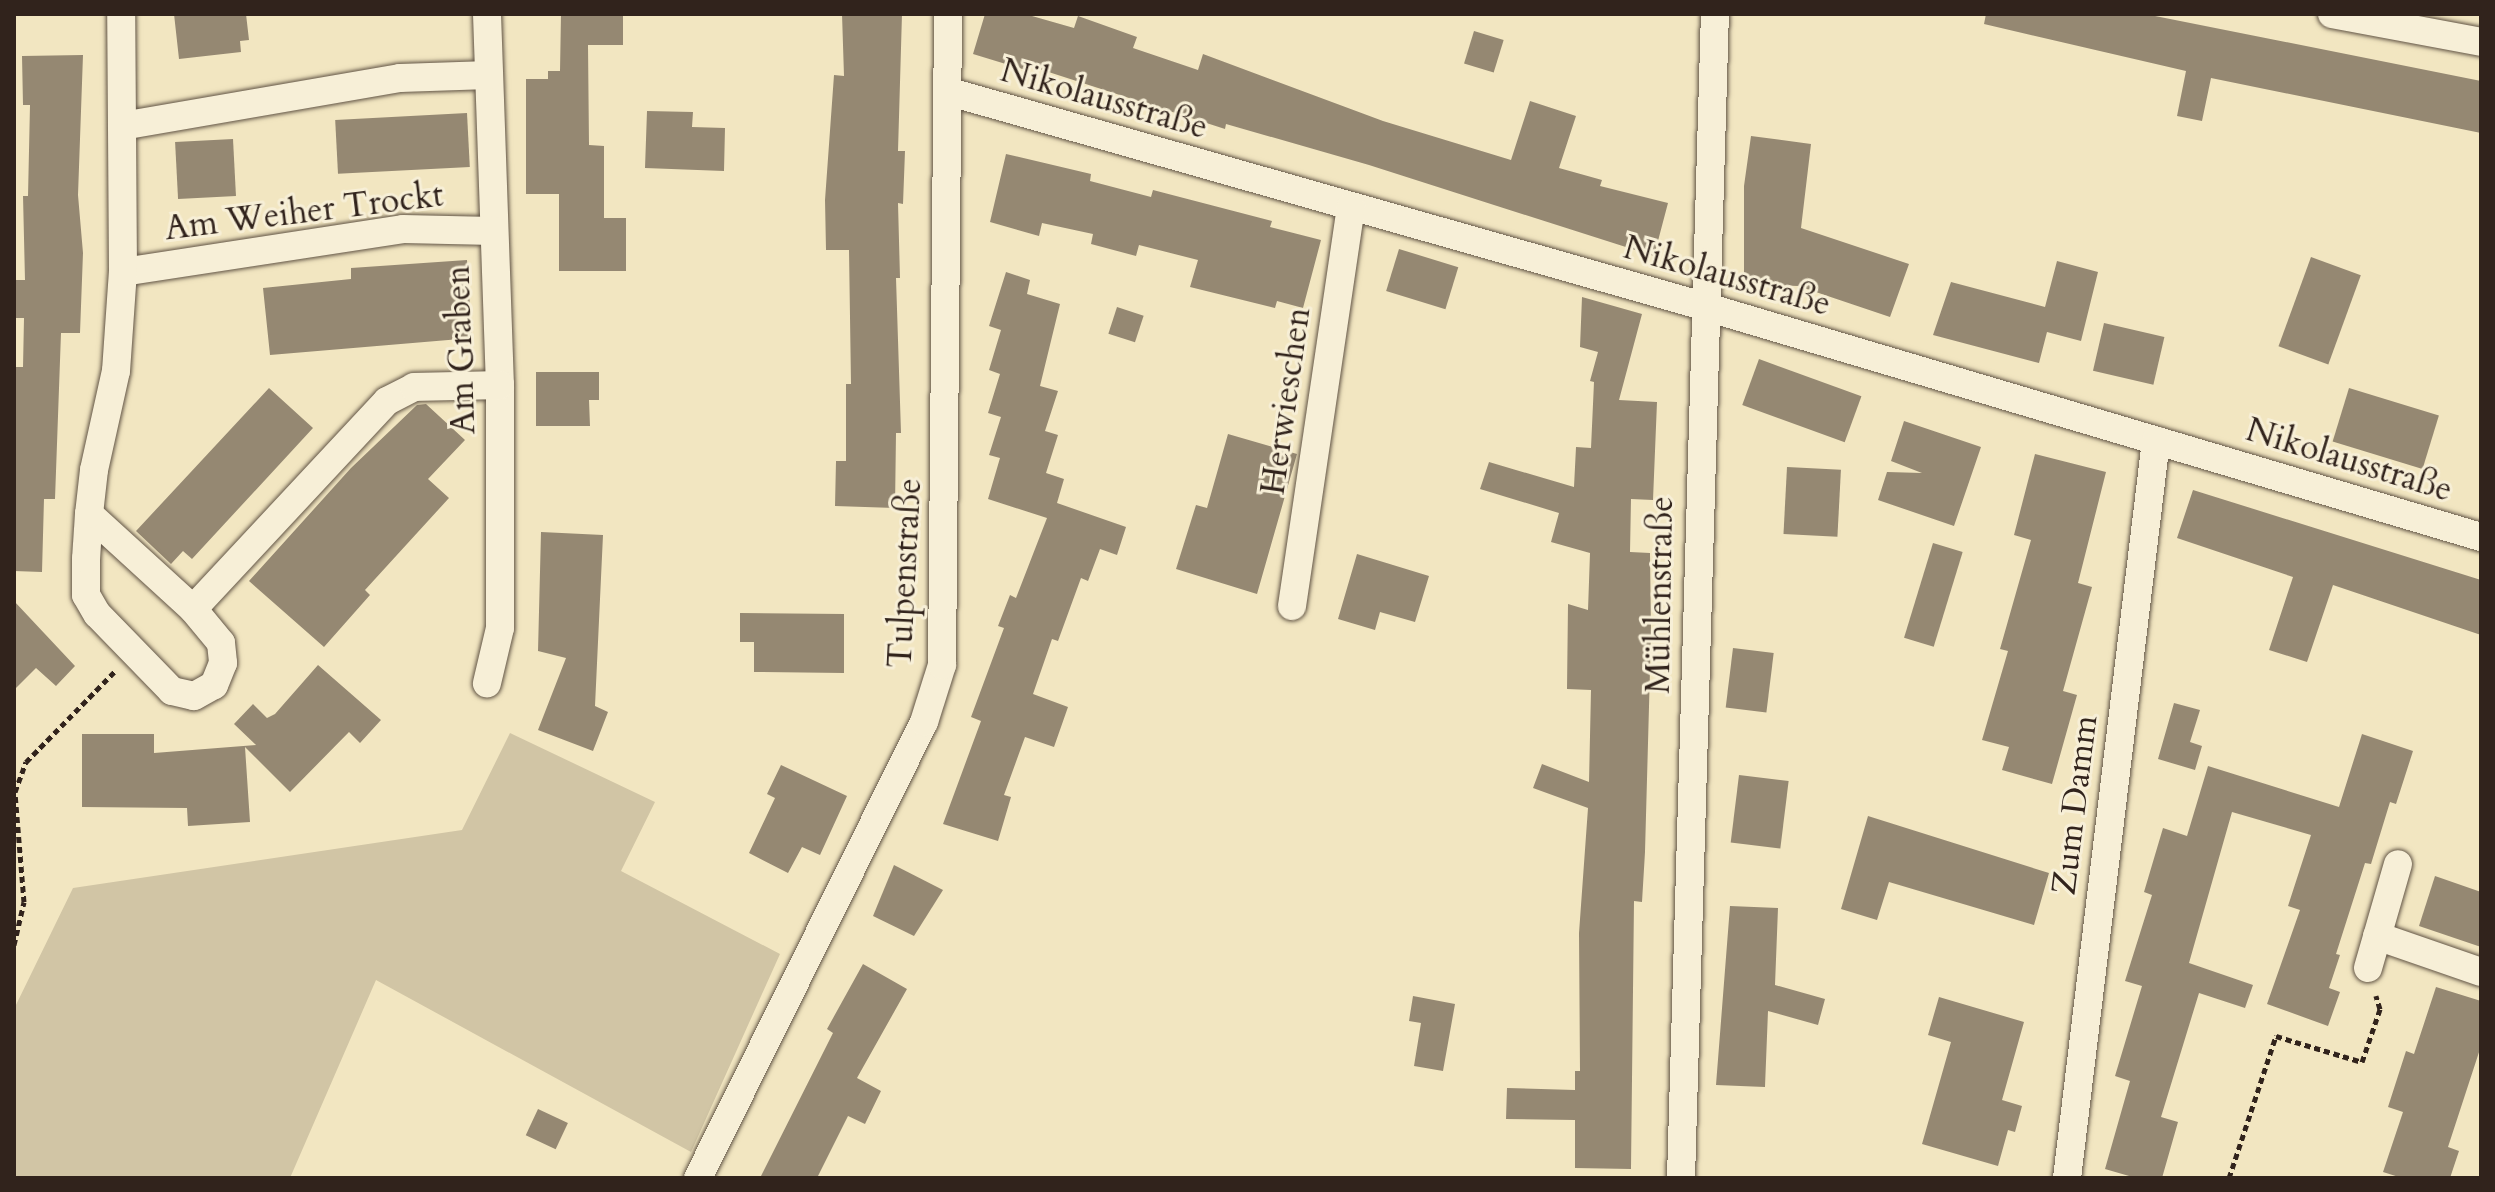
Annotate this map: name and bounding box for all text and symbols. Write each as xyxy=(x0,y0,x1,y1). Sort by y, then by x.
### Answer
street label: Nikolausstraße xyxy=(996,50,1212,148)
street label: Am Weiher Trockt xyxy=(162,175,446,249)
street label: Nikolausstraße xyxy=(1619,227,1835,325)
street label: Am Graben xyxy=(438,265,484,435)
street label: Herwieschen xyxy=(1253,305,1319,497)
street label: Nikolausstraße xyxy=(2241,409,2457,511)
street label: Tulpenstraße xyxy=(880,477,930,669)
street label: Mühlenstraße xyxy=(1638,496,1682,694)
street label: Zum Damm xyxy=(2044,713,2106,897)

